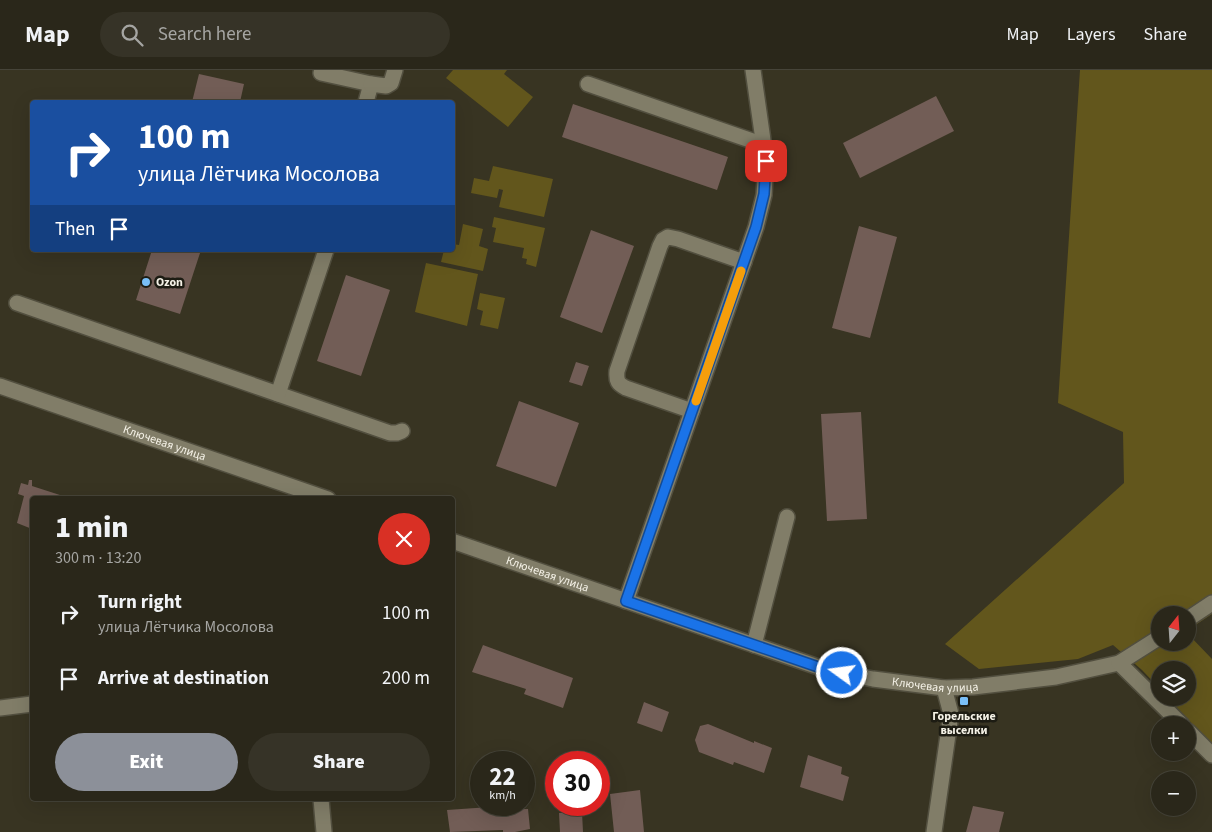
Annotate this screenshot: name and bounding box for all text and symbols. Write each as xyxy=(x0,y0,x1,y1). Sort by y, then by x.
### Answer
search box xyxy=(100,12,450,57)
text: Map xyxy=(25,17,70,52)
icon: search xyxy=(118,21,146,49)
text: Search here xyxy=(158,21,251,48)
text: Map xyxy=(1007,22,1039,47)
text: Layers xyxy=(1067,22,1116,47)
text: Share xyxy=(1144,22,1187,47)
text: 100 m xyxy=(138,112,230,162)
icon: right xyxy=(55,120,120,185)
pin xyxy=(745,140,787,182)
icon: arrive xyxy=(752,147,780,175)
text: улица Лётчика Мосолова xyxy=(138,158,380,190)
icon: arrive xyxy=(105,215,133,243)
text: Then xyxy=(55,216,95,243)
place label: Ozon xyxy=(156,274,183,291)
marker: Ozon xyxy=(140,276,152,288)
street label: Ключевая улица xyxy=(121,421,208,465)
text: 1 min xyxy=(55,506,129,549)
button: close xyxy=(378,513,430,565)
text: 300 m · 13:20 xyxy=(55,547,142,569)
street label: Ключевая улица xyxy=(504,552,591,596)
text: Turn right xyxy=(98,589,182,616)
icon: right xyxy=(55,600,83,628)
text: 100 m xyxy=(382,600,430,627)
north arrow xyxy=(1151,606,1196,651)
map controls xyxy=(1151,606,1196,816)
text: улица Лётчика Мосолова xyxy=(98,616,274,638)
position arrow xyxy=(815,646,867,698)
button: layers xyxy=(1151,661,1196,706)
icon: arrive xyxy=(55,665,83,693)
text: Arrive at destination xyxy=(98,665,269,692)
text: 200 m xyxy=(382,665,430,692)
street label: Ключевая улица xyxy=(891,673,979,696)
marker: Горельские выселки xyxy=(958,695,970,707)
place label: Горельские выселки xyxy=(932,708,996,739)
button: + xyxy=(1151,716,1196,761)
button: Exit xyxy=(55,733,238,791)
button: Share xyxy=(248,733,430,791)
speed limit sign: 30 xyxy=(545,751,610,816)
text: 22 xyxy=(489,759,516,795)
button: − xyxy=(1151,771,1196,816)
text: km/h xyxy=(489,787,516,804)

